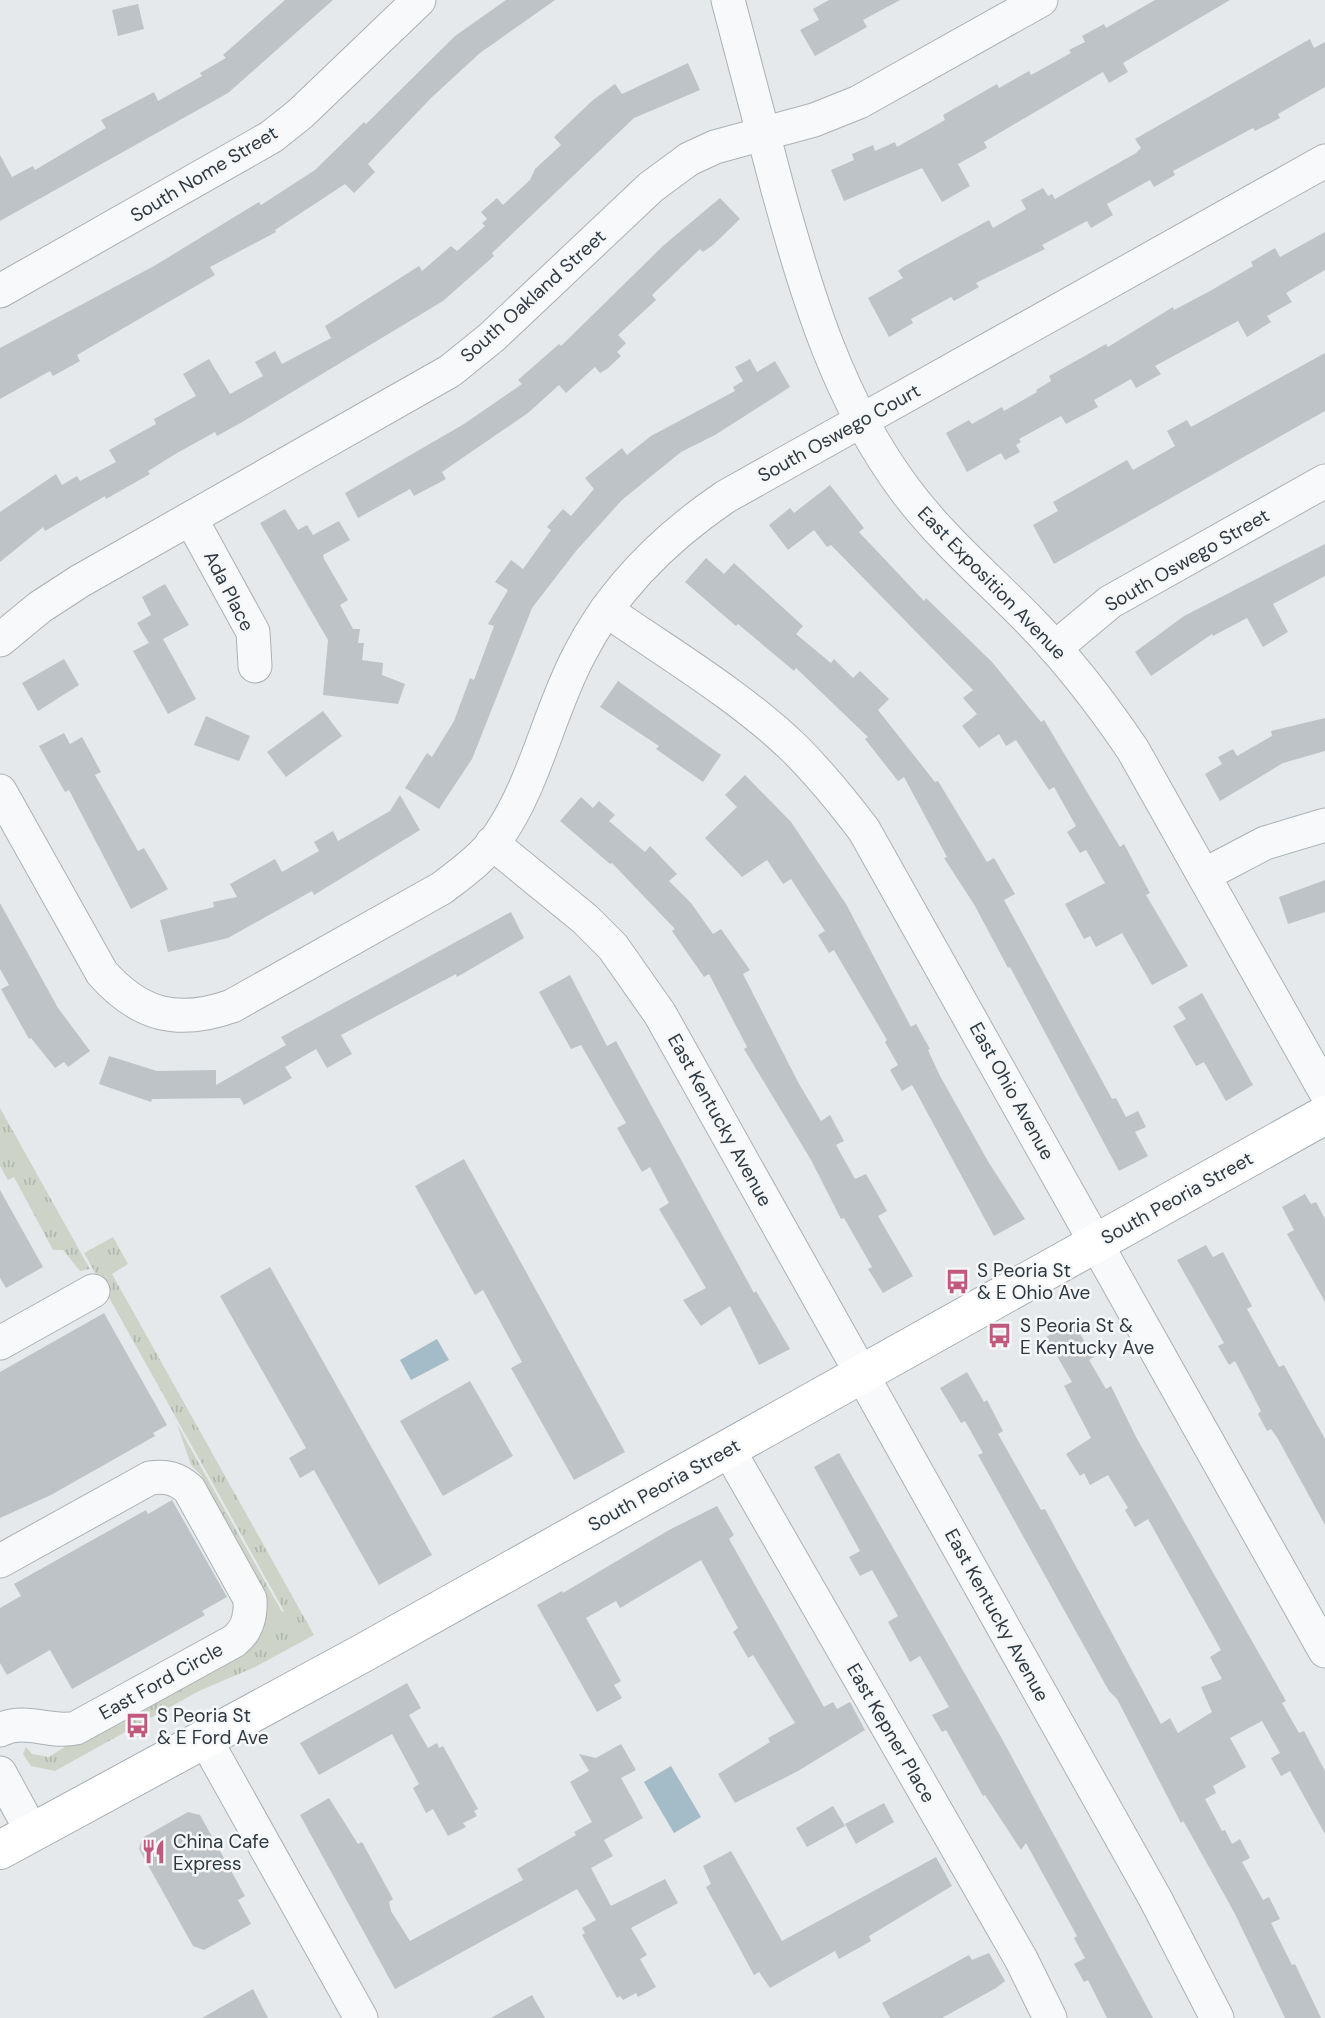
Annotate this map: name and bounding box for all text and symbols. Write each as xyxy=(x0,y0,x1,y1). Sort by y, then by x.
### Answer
street label: South Nome Street xyxy=(126,120,282,228)
street label: South Oakland Street xyxy=(455,224,611,368)
street label: South Oswego Court xyxy=(753,378,925,488)
street label: East Exposition Avenue xyxy=(912,501,1072,665)
street label: South Oswego Street xyxy=(1100,503,1274,617)
street label: Ada Place xyxy=(198,547,260,635)
street label: East Ohio Avenue xyxy=(964,1018,1060,1164)
street label: East Kentucky Avenue xyxy=(662,1029,778,1211)
street label: South Peoria Street xyxy=(1097,1146,1257,1250)
place label: S Peoria St & E Ohio Ave xyxy=(977,1258,1090,1305)
bus stop icon: S Peoria St & E Ohio Ave xyxy=(943,1267,971,1295)
place label: S Peoria St & E Kentucky Ave xyxy=(1020,1313,1154,1360)
bus stop icon: S Peoria St & E Kentucky Ave xyxy=(986,1322,1014,1350)
street label: South Peoria Street xyxy=(584,1433,744,1537)
street label: East Kentucky Avenue xyxy=(939,1524,1055,1706)
street label: East Ford Circle xyxy=(95,1637,227,1725)
street label: East Kepner Place xyxy=(841,1659,941,1807)
place label: S Peoria St & E Ford Ave xyxy=(157,1703,268,1750)
bus stop icon: S Peoria St & E Ford Ave xyxy=(123,1712,151,1740)
place label: China Cafe Express xyxy=(173,1829,269,1876)
restaurant icon: China Cafe Express xyxy=(139,1838,167,1866)

